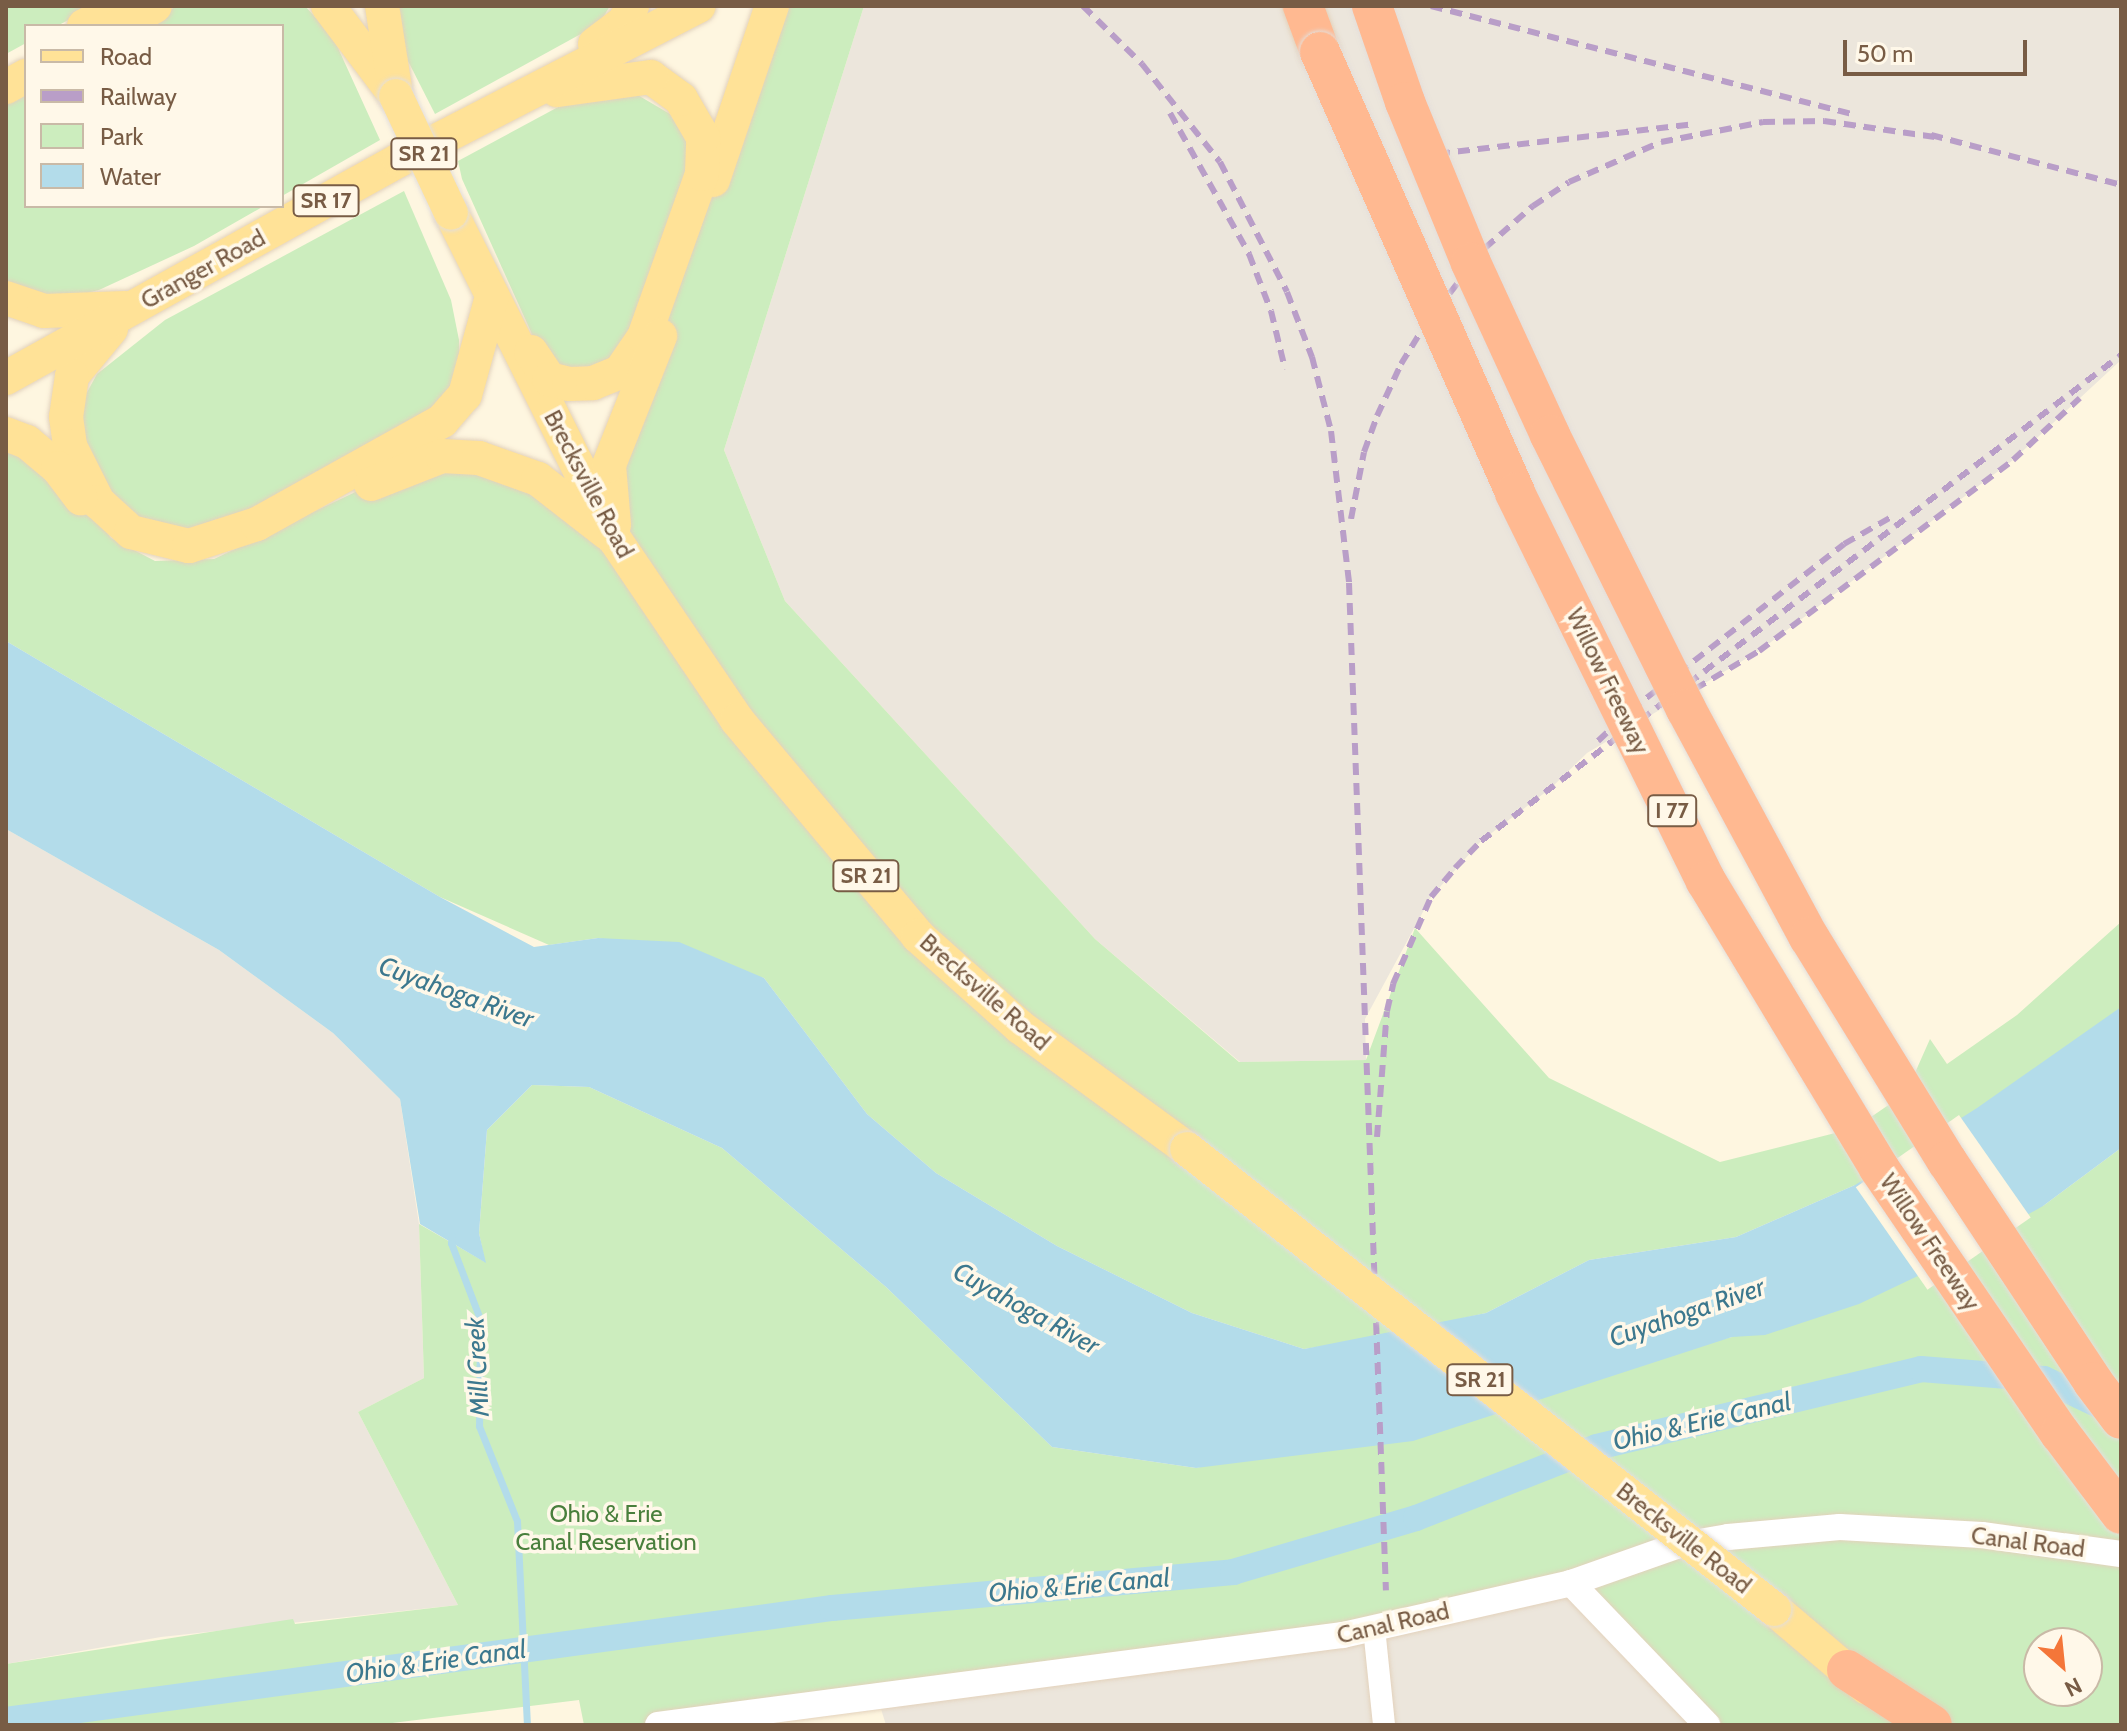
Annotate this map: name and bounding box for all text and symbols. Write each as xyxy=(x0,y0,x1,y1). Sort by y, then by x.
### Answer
legend xyxy=(24,24,284,208)
scale bar xyxy=(1847,24,2031,74)
text: 50 m xyxy=(1857,39,1913,68)
text: Road xyxy=(100,42,152,71)
text: Railway xyxy=(100,82,177,111)
text: Park xyxy=(100,122,143,151)
road number: SR 21 xyxy=(390,136,458,172)
text: Water xyxy=(100,162,161,191)
road number: SR 17 xyxy=(292,183,360,219)
street label: Granger Road xyxy=(136,223,270,315)
street label: Brecksville Road xyxy=(538,405,640,563)
street label: Willow Freeway xyxy=(1560,603,1656,759)
road number: I 77 xyxy=(1646,793,1698,829)
road number: SR 21 xyxy=(832,858,900,894)
street label: Brecksville Road xyxy=(914,928,1056,1056)
water label: Cuyahoga River xyxy=(374,951,538,1035)
street label: Willow Freeway xyxy=(1874,1168,1986,1316)
water label: Cuyahoga River xyxy=(947,1256,1105,1362)
water label: Cuyahoga River xyxy=(1605,1272,1769,1354)
water label: Mill Creek xyxy=(460,1316,496,1418)
road number: SR 21 xyxy=(1446,1362,1514,1398)
water label: Ohio & Erie Canal xyxy=(1610,1386,1794,1458)
street label: Brecksville Road xyxy=(1611,1476,1757,1600)
park label: Ohio & Erie Canal Reservation xyxy=(515,1500,697,1556)
street label: Canal Road xyxy=(1969,1521,2087,1563)
water label: Ohio & Erie Canal xyxy=(987,1563,1171,1609)
street label: Canal Road xyxy=(1334,1596,1452,1650)
north arrow xyxy=(2023,1627,2103,1707)
water label: Ohio & Erie Canal xyxy=(344,1634,528,1690)
text: N xyxy=(2060,1671,2086,1703)

